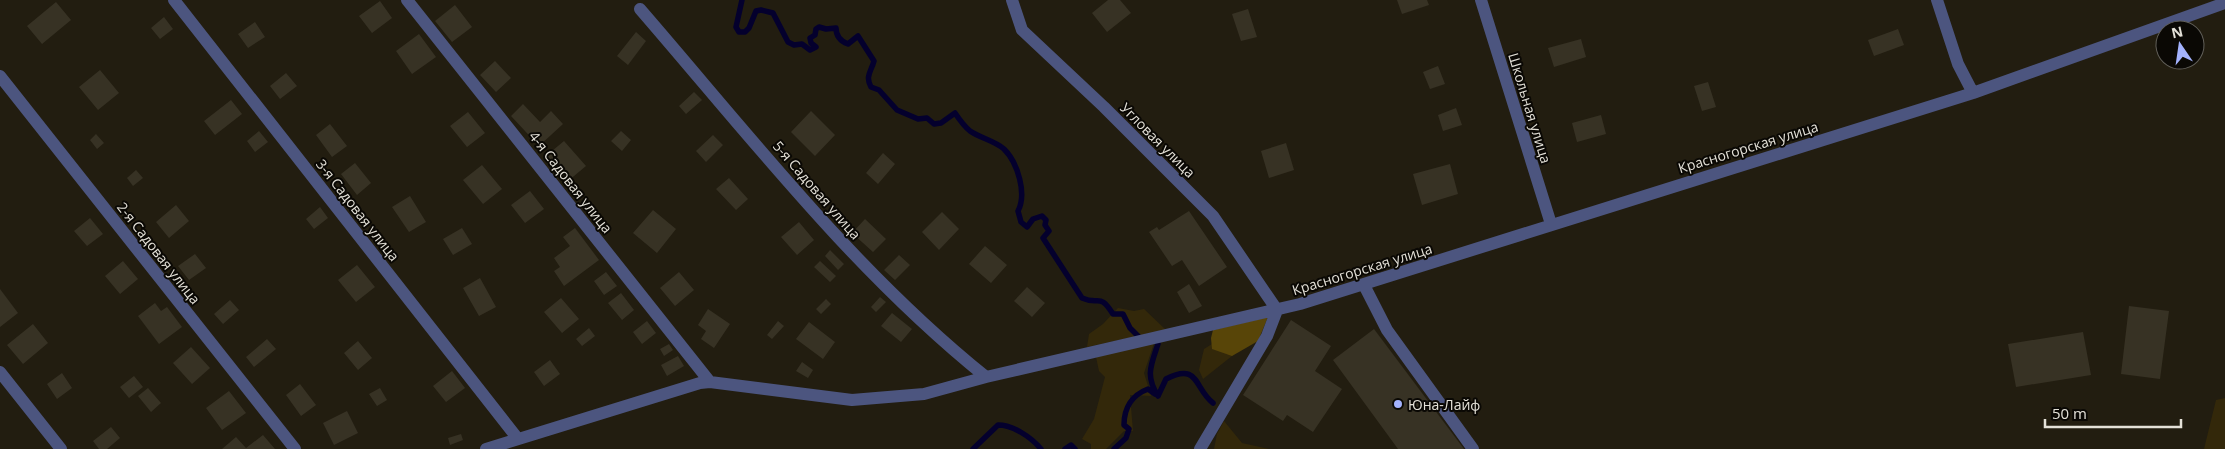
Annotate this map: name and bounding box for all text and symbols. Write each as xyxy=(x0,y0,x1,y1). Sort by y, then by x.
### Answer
north arrow xyxy=(2155,20,2205,70)
text: N xyxy=(2169,21,2185,42)
street label: Школьная улица xyxy=(1504,50,1556,166)
street label: Угловая улица xyxy=(1116,98,1200,182)
street label: Красногорская улица xyxy=(1676,117,1820,177)
street label: 4-я Садовая улица xyxy=(525,127,617,237)
street label: 5-я Садовая улица xyxy=(769,137,865,243)
street label: 3-я Садовая улица xyxy=(312,155,404,265)
street label: 2-я Садовая улица xyxy=(113,198,205,308)
street label: Красногорская улица xyxy=(1290,239,1434,299)
place label: Юна-Лайф xyxy=(1408,395,1480,414)
scale bar xyxy=(2045,396,2181,428)
marker: Юна-Лайф xyxy=(1392,398,1404,410)
text: 50 m xyxy=(2052,403,2087,423)

